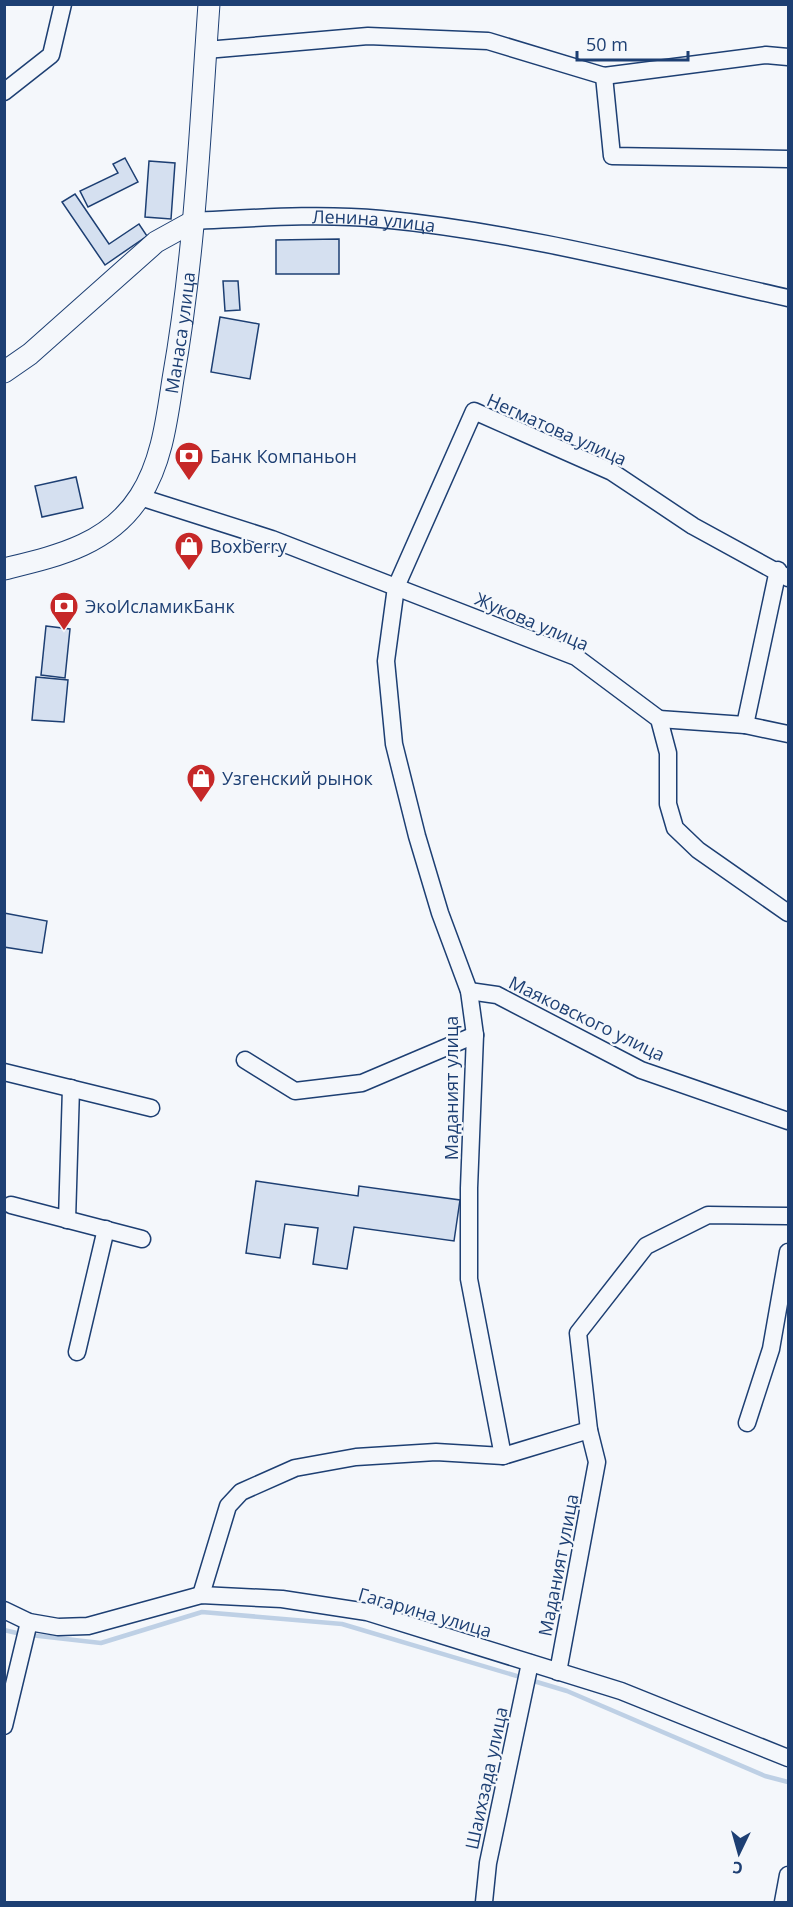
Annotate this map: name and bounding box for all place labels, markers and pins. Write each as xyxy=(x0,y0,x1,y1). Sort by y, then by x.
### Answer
bank icon: Банк Компаньон xyxy=(173,440,205,482)
place label: Банк Компаньон xyxy=(210,444,357,468)
shop icon: Boxberry xyxy=(173,530,205,572)
place label: Boxberry xyxy=(210,534,288,558)
bank icon: ЭкоИсламикБанк xyxy=(48,590,80,632)
place label: ЭкоИсламикБанк xyxy=(85,594,235,618)
shop icon: Узгенский рынок xyxy=(185,762,217,804)
place label: Узгенский рынок xyxy=(222,766,374,790)

